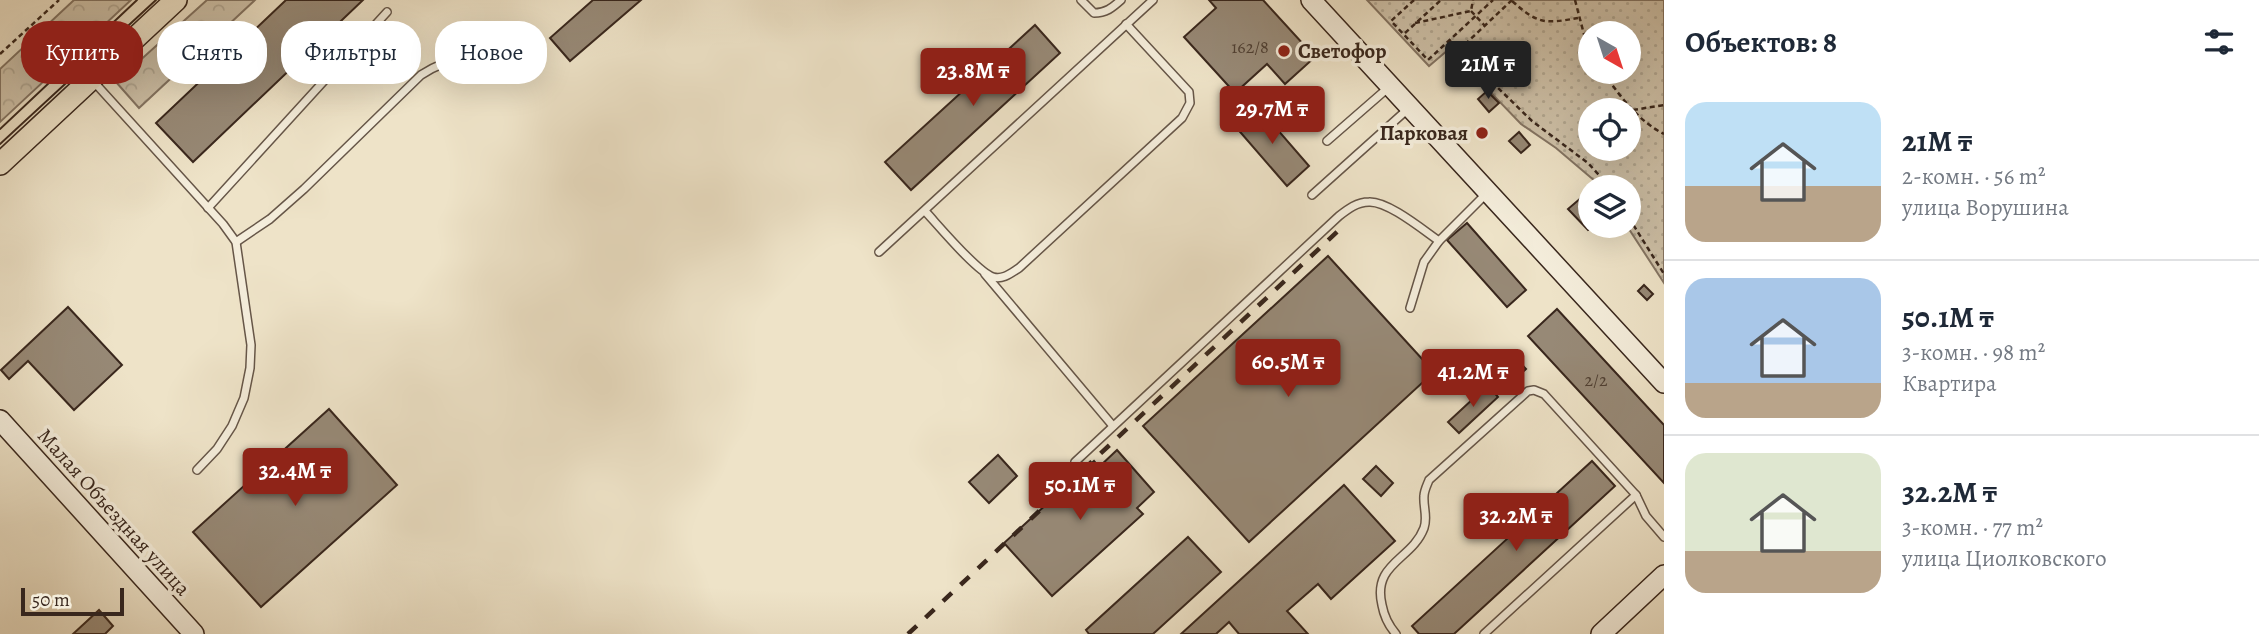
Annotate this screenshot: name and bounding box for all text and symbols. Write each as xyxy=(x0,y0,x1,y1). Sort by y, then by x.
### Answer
chip: Купить xyxy=(21,21,143,84)
chip: Снять xyxy=(157,21,267,84)
chip: Фильтры xyxy=(281,21,421,84)
chip: Новое xyxy=(435,21,547,84)
north arrow xyxy=(1578,21,1642,84)
map controls xyxy=(1578,21,1641,238)
text: Объектов: 8 xyxy=(1685,22,1837,62)
icon: filters xyxy=(2200,23,2238,61)
house number: 162/8 xyxy=(1231,35,1269,59)
place label: Светофор xyxy=(1298,37,1386,65)
pin: 21M ₸ xyxy=(1439,42,1537,101)
marker: Светофор xyxy=(1276,43,1292,59)
pin: 23.8M ₸ xyxy=(908,48,1038,108)
text: 21M ₸ xyxy=(1461,48,1515,79)
text: 23.8M ₸ xyxy=(937,55,1009,86)
pin: 29.7M ₸ xyxy=(1207,86,1337,146)
text: 29.7M ₸ xyxy=(1236,93,1308,124)
button: locate xyxy=(1578,98,1641,161)
place label: Парковая xyxy=(1379,119,1468,147)
text: 21M ₸ xyxy=(1902,121,1972,161)
marker: Парковая xyxy=(1474,125,1490,141)
icon: home xyxy=(1741,130,1825,214)
text: 2-комн. · 56 m² xyxy=(1902,161,2046,192)
button: layers xyxy=(1578,175,1641,238)
text: улица Ворушина xyxy=(1902,192,2069,223)
text: 50.1M ₸ xyxy=(1902,297,1994,337)
icon: home xyxy=(1741,306,1825,390)
text: 3-комн. · 98 m² xyxy=(1902,337,2045,368)
pin: 60.5M ₸ xyxy=(1223,340,1353,399)
text: 60.5M ₸ xyxy=(1251,346,1325,377)
pin: 41.2M ₸ xyxy=(1408,350,1538,409)
text: 41.2M ₸ xyxy=(1437,356,1509,387)
house number: 2/2 xyxy=(1584,368,1608,392)
text: Квартира xyxy=(1902,368,1997,399)
street label: Малая Объездная улица xyxy=(31,422,197,602)
pin: 32.4M ₸ xyxy=(230,448,360,508)
text: 32.4M ₸ xyxy=(259,455,331,486)
pin: 50.1M ₸ xyxy=(1015,462,1145,522)
text: 50.1M ₸ xyxy=(1045,469,1115,500)
text: 32.2M ₸ xyxy=(1902,472,1997,512)
icon: home xyxy=(1741,481,1825,565)
pin: 32.2M ₸ xyxy=(1451,494,1581,553)
text: 32.2M ₸ xyxy=(1479,500,1553,531)
text: 3-комн. · 77 m² xyxy=(1902,512,2043,543)
text: улица Циолковского xyxy=(1902,543,2107,574)
scale bar xyxy=(21,585,124,617)
text: 50 m xyxy=(32,587,70,613)

